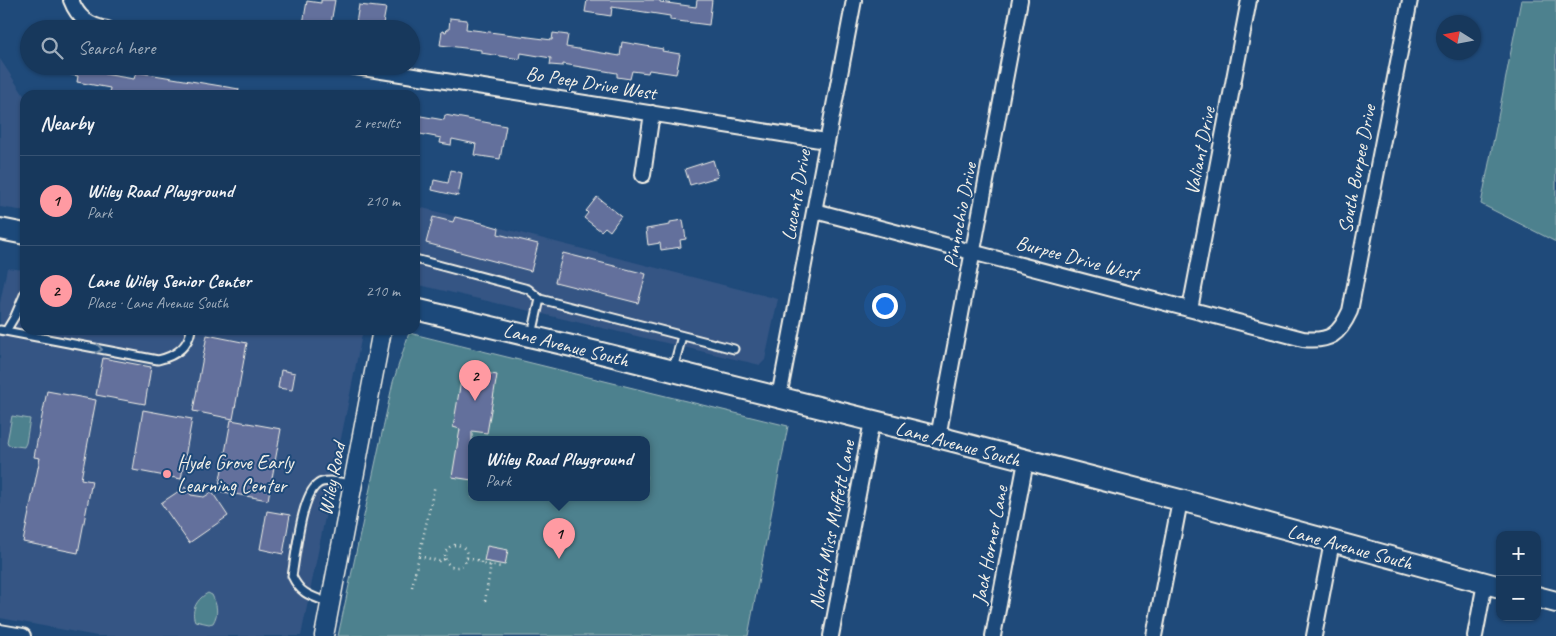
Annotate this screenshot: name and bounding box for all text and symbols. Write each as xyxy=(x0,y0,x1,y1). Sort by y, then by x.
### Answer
north arrow xyxy=(1436,15,1481,60)
search box xyxy=(20,20,420,75)
icon: search xyxy=(38,34,66,62)
text: Search here xyxy=(78,36,155,60)
street label: Bo Peep Drive West xyxy=(524,60,660,106)
street label: South Burpee Drive xyxy=(1332,101,1382,235)
street label: Valiant Drive xyxy=(1179,103,1221,197)
text: Nearby xyxy=(40,110,93,136)
text: 2 results xyxy=(353,113,400,133)
street label: Lucente Drive xyxy=(776,146,817,242)
street label: Pinnochio Drive xyxy=(938,159,983,270)
text: Wiley Road Playground xyxy=(87,179,233,203)
text: 1 xyxy=(52,191,60,211)
text: 210 m xyxy=(366,191,400,211)
text: Park xyxy=(87,203,112,223)
street label: Burpee Drive West xyxy=(1013,230,1144,287)
text: Lane Wiley Senior Center xyxy=(87,269,251,293)
text: 2 xyxy=(52,281,60,301)
text: 210 m xyxy=(366,281,400,301)
text: Place · Lane Avenue South xyxy=(87,293,229,313)
your location xyxy=(872,293,898,319)
street label: Lane Avenue South xyxy=(501,317,632,373)
one-way arrow xyxy=(95,343,104,354)
pin: 2 xyxy=(459,360,491,401)
street label: Lane Avenue South xyxy=(893,415,1024,473)
popup xyxy=(468,436,650,501)
street label: Wiley Road xyxy=(313,437,352,518)
street label: North Miss Muffett Lane xyxy=(803,437,861,612)
text: Wiley Road Playground xyxy=(486,447,632,471)
place label: Hyde Grove Early Learning Center xyxy=(177,450,296,498)
marker: Hyde Grove Early Learning Center xyxy=(161,468,173,480)
text: Park xyxy=(486,471,511,491)
street label: Jack Horner Lane xyxy=(966,482,1014,607)
pin: 1 xyxy=(543,518,575,559)
street label: Lane Avenue South xyxy=(1285,518,1416,576)
map controls xyxy=(1496,531,1541,621)
button: + xyxy=(1496,531,1541,576)
button: − xyxy=(1496,576,1541,621)

